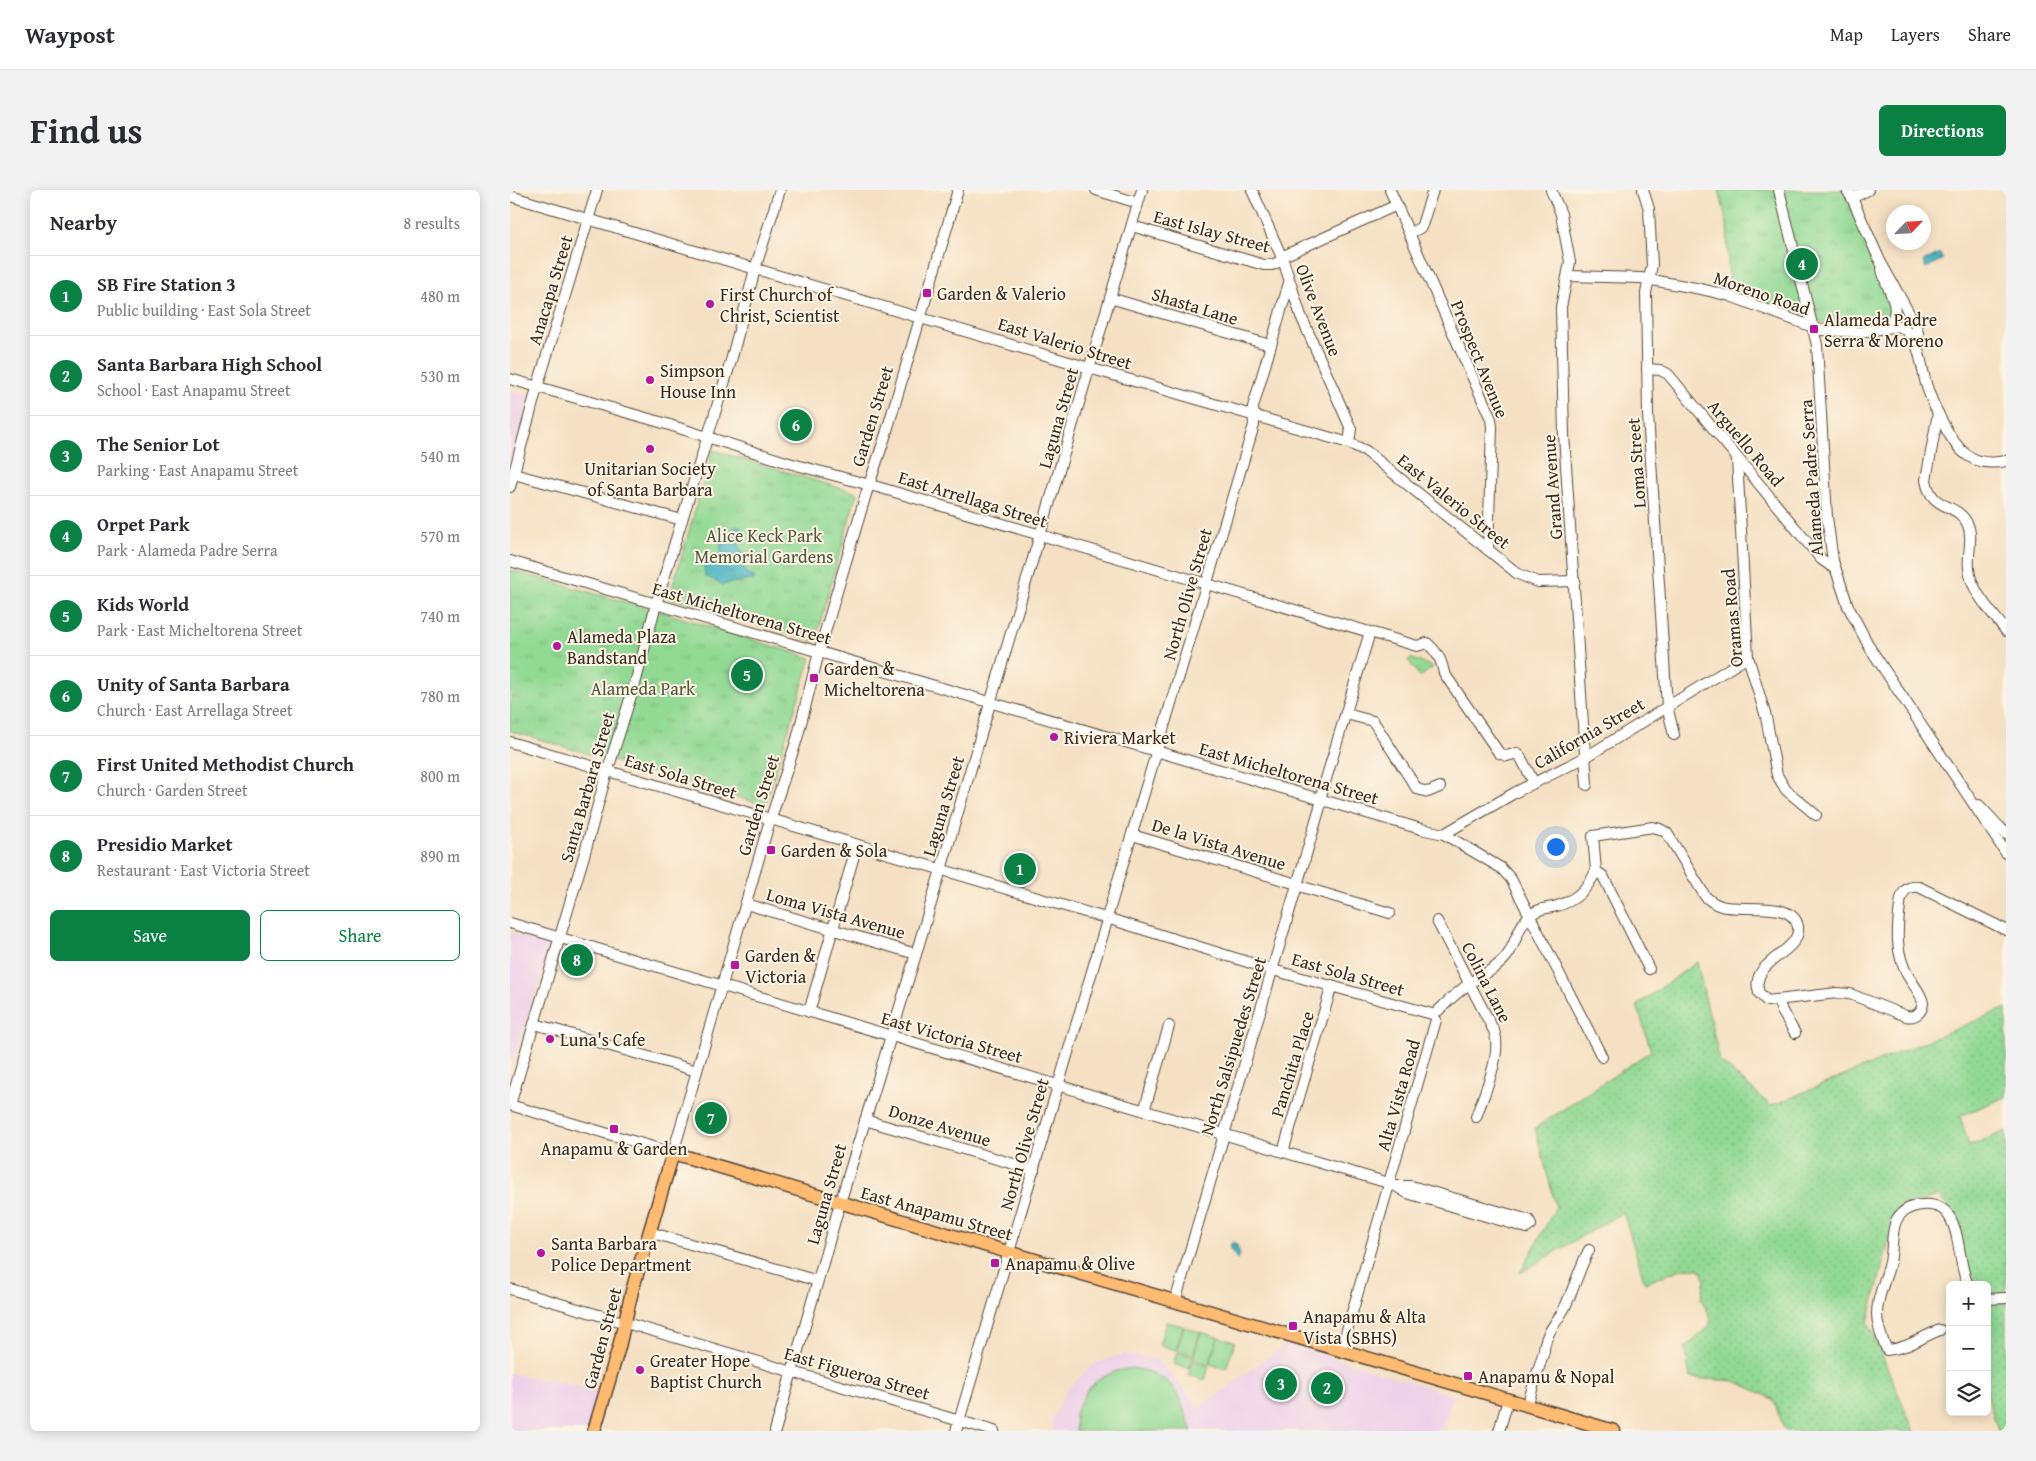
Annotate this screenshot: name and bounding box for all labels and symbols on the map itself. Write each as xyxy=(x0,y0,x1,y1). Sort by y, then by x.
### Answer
street label: East Islay Street xyxy=(1151,202,1274,260)
north arrow xyxy=(1886,205,1931,250)
street label: Anacapa Street xyxy=(520,231,580,348)
pin: 4 xyxy=(1786,245,1818,283)
street label: Olive Avenue xyxy=(1289,260,1349,360)
street label: Moreno Road xyxy=(1710,264,1814,322)
place label: Garden & Valerio xyxy=(937,280,1066,307)
street label: Shasta Lane xyxy=(1148,280,1242,332)
place label: First Church of Christ, Scientist xyxy=(720,281,840,329)
marker: Garden & Valerio xyxy=(921,287,933,299)
street label: Prospect Avenue xyxy=(1444,296,1516,422)
marker: First Church of Christ, Scientist xyxy=(704,298,716,310)
place label: Alameda Padre Serra & Moreno xyxy=(1824,306,1943,354)
street label: East Valerio Street xyxy=(995,310,1136,376)
marker: Alameda Padre Serra & Moreno xyxy=(1808,323,1820,335)
place label: Simpson House Inn xyxy=(660,357,736,405)
street label: Garden Street xyxy=(844,362,900,470)
street label: Laguna Street xyxy=(1031,364,1085,472)
marker: Simpson House Inn xyxy=(644,374,656,386)
street label: Arguello Road xyxy=(1701,394,1791,493)
street label: Alameda Padre Serra xyxy=(1792,398,1830,557)
pin: 6 xyxy=(780,406,812,444)
street label: Loma Street xyxy=(1619,416,1653,509)
street label: Grand Avenue xyxy=(1535,434,1569,540)
marker: Unitarian Society of Santa Barbara xyxy=(644,443,656,455)
street label: East Valerio Street xyxy=(1392,447,1517,556)
place label: Unitarian Society of Santa Barbara xyxy=(584,455,716,503)
street label: East Arrellaga Street xyxy=(895,463,1051,535)
park label: Alice Keck Park Memorial Gardens xyxy=(695,522,833,570)
street label: North Olive Street xyxy=(1155,524,1219,663)
street label: Oramas Road xyxy=(1714,567,1750,668)
street label: East Micheltorena Street xyxy=(649,574,835,652)
place label: Alameda Plaza Bandstand xyxy=(567,623,677,671)
marker: Alameda Plaza Bandstand xyxy=(551,640,563,652)
place label: Garden & Micheltorena xyxy=(824,655,925,703)
pin: 5 xyxy=(731,656,763,694)
marker: Garden & Micheltorena xyxy=(808,672,820,684)
park label: Alameda Park xyxy=(591,675,696,702)
street label: California Street xyxy=(1529,690,1650,776)
street label: Santa Barbara Street xyxy=(553,708,622,865)
place label: Riviera Market xyxy=(1064,724,1177,751)
marker: Riviera Market xyxy=(1048,731,1060,743)
street label: East Micheltorena Street xyxy=(1196,734,1382,812)
street label: East Sola Street xyxy=(622,746,741,806)
street label: Garden Street xyxy=(730,751,786,859)
street label: Laguna Street xyxy=(915,752,971,860)
street label: De la Vista Avenue xyxy=(1149,811,1289,877)
your location xyxy=(1543,834,1569,860)
place label: Garden & Sola xyxy=(781,837,888,864)
marker: Garden & Sola xyxy=(765,844,777,856)
pin: 1 xyxy=(1004,850,1036,888)
street label: Loma Vista Avenue xyxy=(763,880,909,946)
street label: Colina Lane xyxy=(1455,937,1519,1027)
pin: 8 xyxy=(561,941,593,979)
place label: Garden & Victoria xyxy=(745,942,816,990)
street label: East Sola Street xyxy=(1288,945,1408,1003)
street label: North Salsipuedes Street xyxy=(1193,953,1273,1139)
marker: Garden & Victoria xyxy=(729,959,741,971)
street label: East Victoria Street xyxy=(878,1004,1026,1070)
street label: Panchita Place xyxy=(1263,1008,1321,1120)
place label: Luna's Cafe xyxy=(560,1026,645,1053)
marker: Luna's Cafe xyxy=(544,1033,556,1045)
street label: Alta Vista Road xyxy=(1369,1036,1427,1154)
street label: North Olive Street xyxy=(992,1074,1056,1213)
street label: Donze Avenue xyxy=(885,1097,995,1153)
pin: 7 xyxy=(695,1099,727,1137)
marker: Anapamu & Garden xyxy=(608,1123,620,1135)
place label: Anapamu & Garden xyxy=(541,1135,687,1162)
street label: Laguna Street xyxy=(799,1140,853,1248)
street label: East Anapamu Street xyxy=(858,1178,1017,1248)
place label: Santa Barbara Police Department xyxy=(551,1230,692,1278)
marker: Santa Barbara Police Department xyxy=(535,1247,547,1259)
place label: Anapamu & Olive xyxy=(1005,1250,1135,1277)
marker: Anapamu & Olive xyxy=(989,1257,1001,1269)
street label: Garden Street xyxy=(575,1284,629,1392)
place label: Anapamu & Alta Vista (SBHS) xyxy=(1303,1303,1427,1351)
marker: Anapamu & Alta Vista (SBHS) xyxy=(1287,1320,1299,1332)
street label: East Figueroa Street xyxy=(781,1339,934,1407)
place label: Greater Hope Baptist Church xyxy=(650,1347,762,1395)
place label: Anapamu & Nopal xyxy=(1478,1363,1615,1390)
marker: Greater Hope Baptist Church xyxy=(634,1364,646,1376)
pin: 3 xyxy=(1265,1365,1297,1403)
pin: 2 xyxy=(1311,1369,1343,1407)
marker: Anapamu & Nopal xyxy=(1462,1370,1474,1382)

